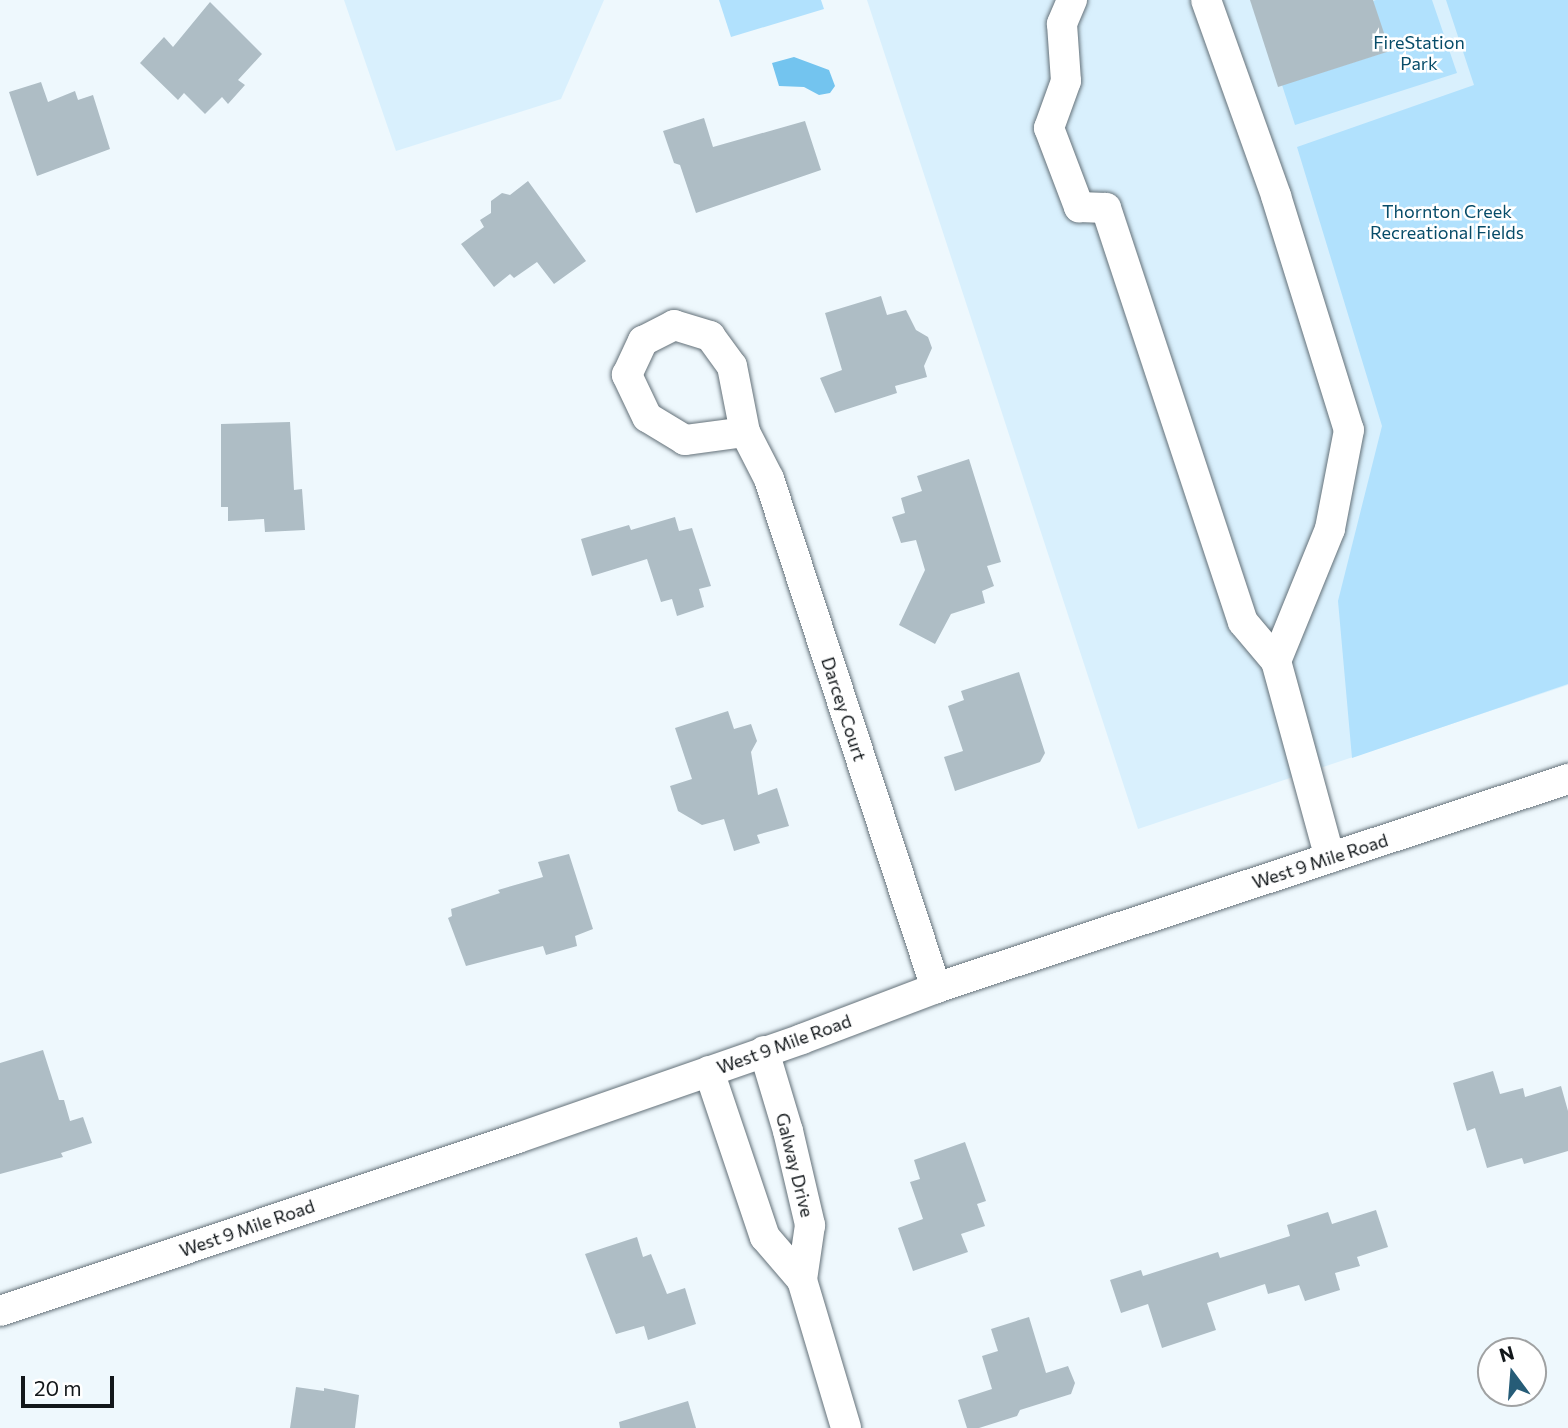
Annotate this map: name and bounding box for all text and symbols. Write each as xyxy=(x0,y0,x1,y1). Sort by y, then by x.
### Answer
park label: FireStation Park xyxy=(1373,32,1465,74)
park label: Thornton Creek Recreational Fields xyxy=(1370,201,1524,244)
street label: Darcey Court xyxy=(817,654,871,764)
street label: West 9 Mile Road xyxy=(1249,829,1391,893)
street label: West 9 Mile Road xyxy=(714,1010,854,1078)
street label: Galway Drive xyxy=(772,1111,818,1219)
street label: West 9 Mile Road xyxy=(177,1195,317,1261)
north arrow xyxy=(1477,1337,1547,1407)
text: N xyxy=(1497,1340,1517,1366)
scale bar xyxy=(24,1362,117,1406)
text: 20 m xyxy=(34,1375,82,1400)

